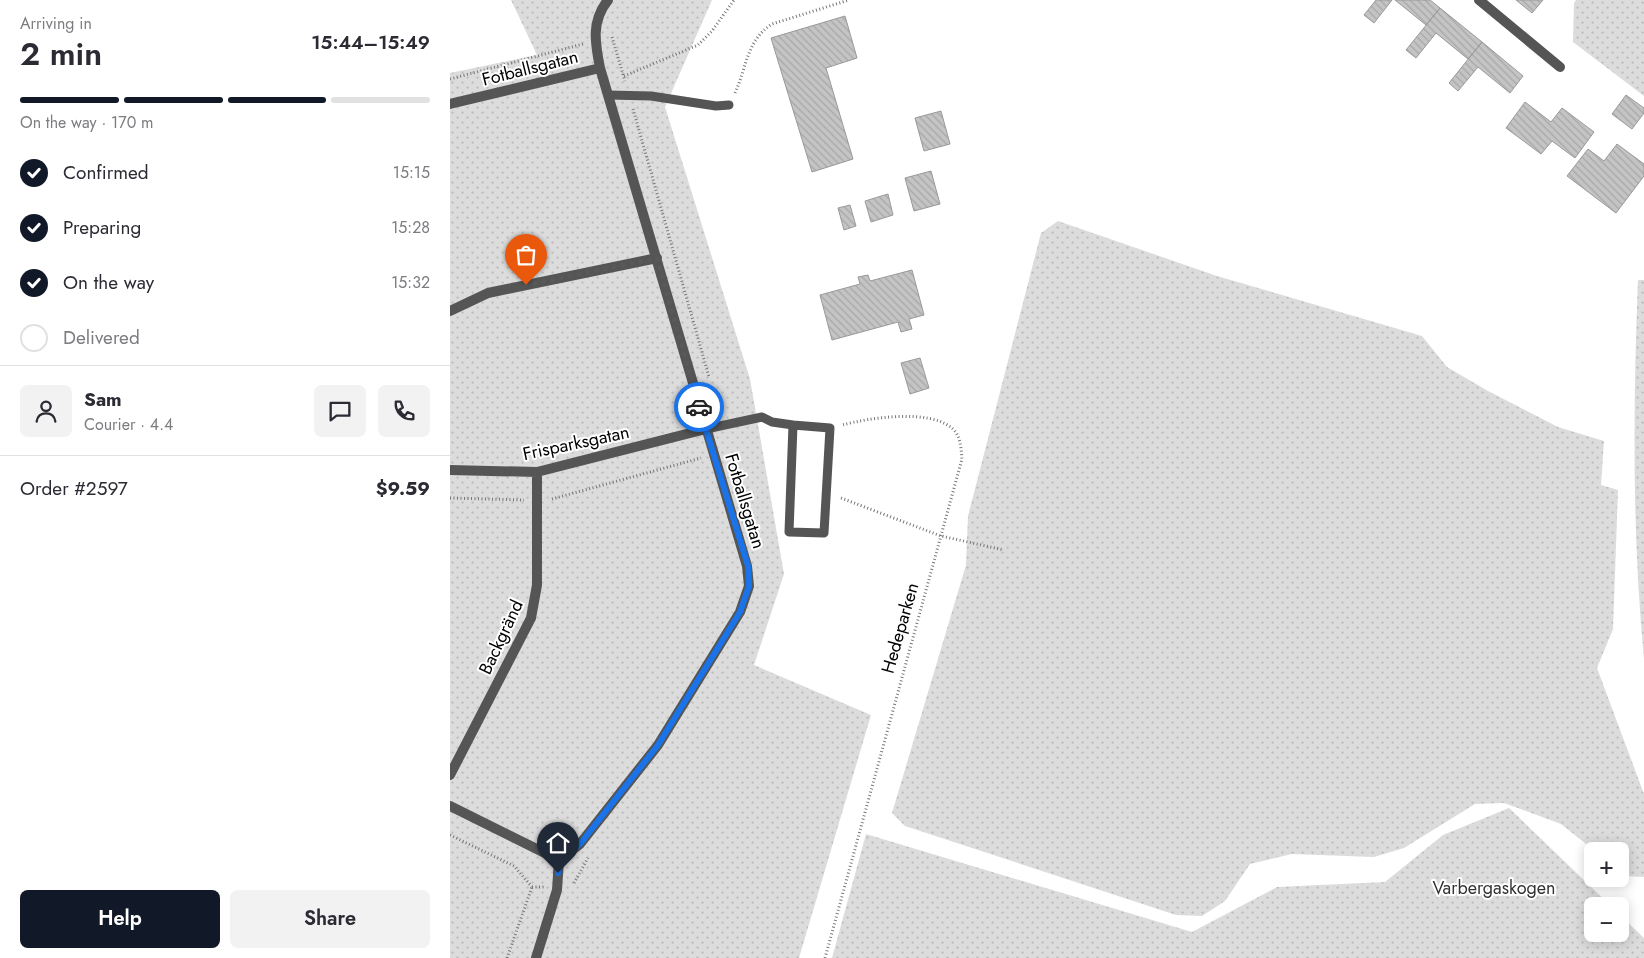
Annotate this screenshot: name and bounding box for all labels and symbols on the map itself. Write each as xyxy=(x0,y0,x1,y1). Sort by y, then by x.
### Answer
street label: Fotballsgatan xyxy=(479,43,581,93)
pin xyxy=(505,234,547,285)
courier xyxy=(674,382,724,432)
street label: Frisparksgatan xyxy=(520,419,632,467)
street label: Fotballsgatan xyxy=(718,450,772,552)
street label: Hedeparken xyxy=(875,580,925,676)
street label: Backgränd xyxy=(472,595,530,679)
pin xyxy=(537,822,579,873)
park label: Varbergaskogen xyxy=(1433,875,1555,901)

